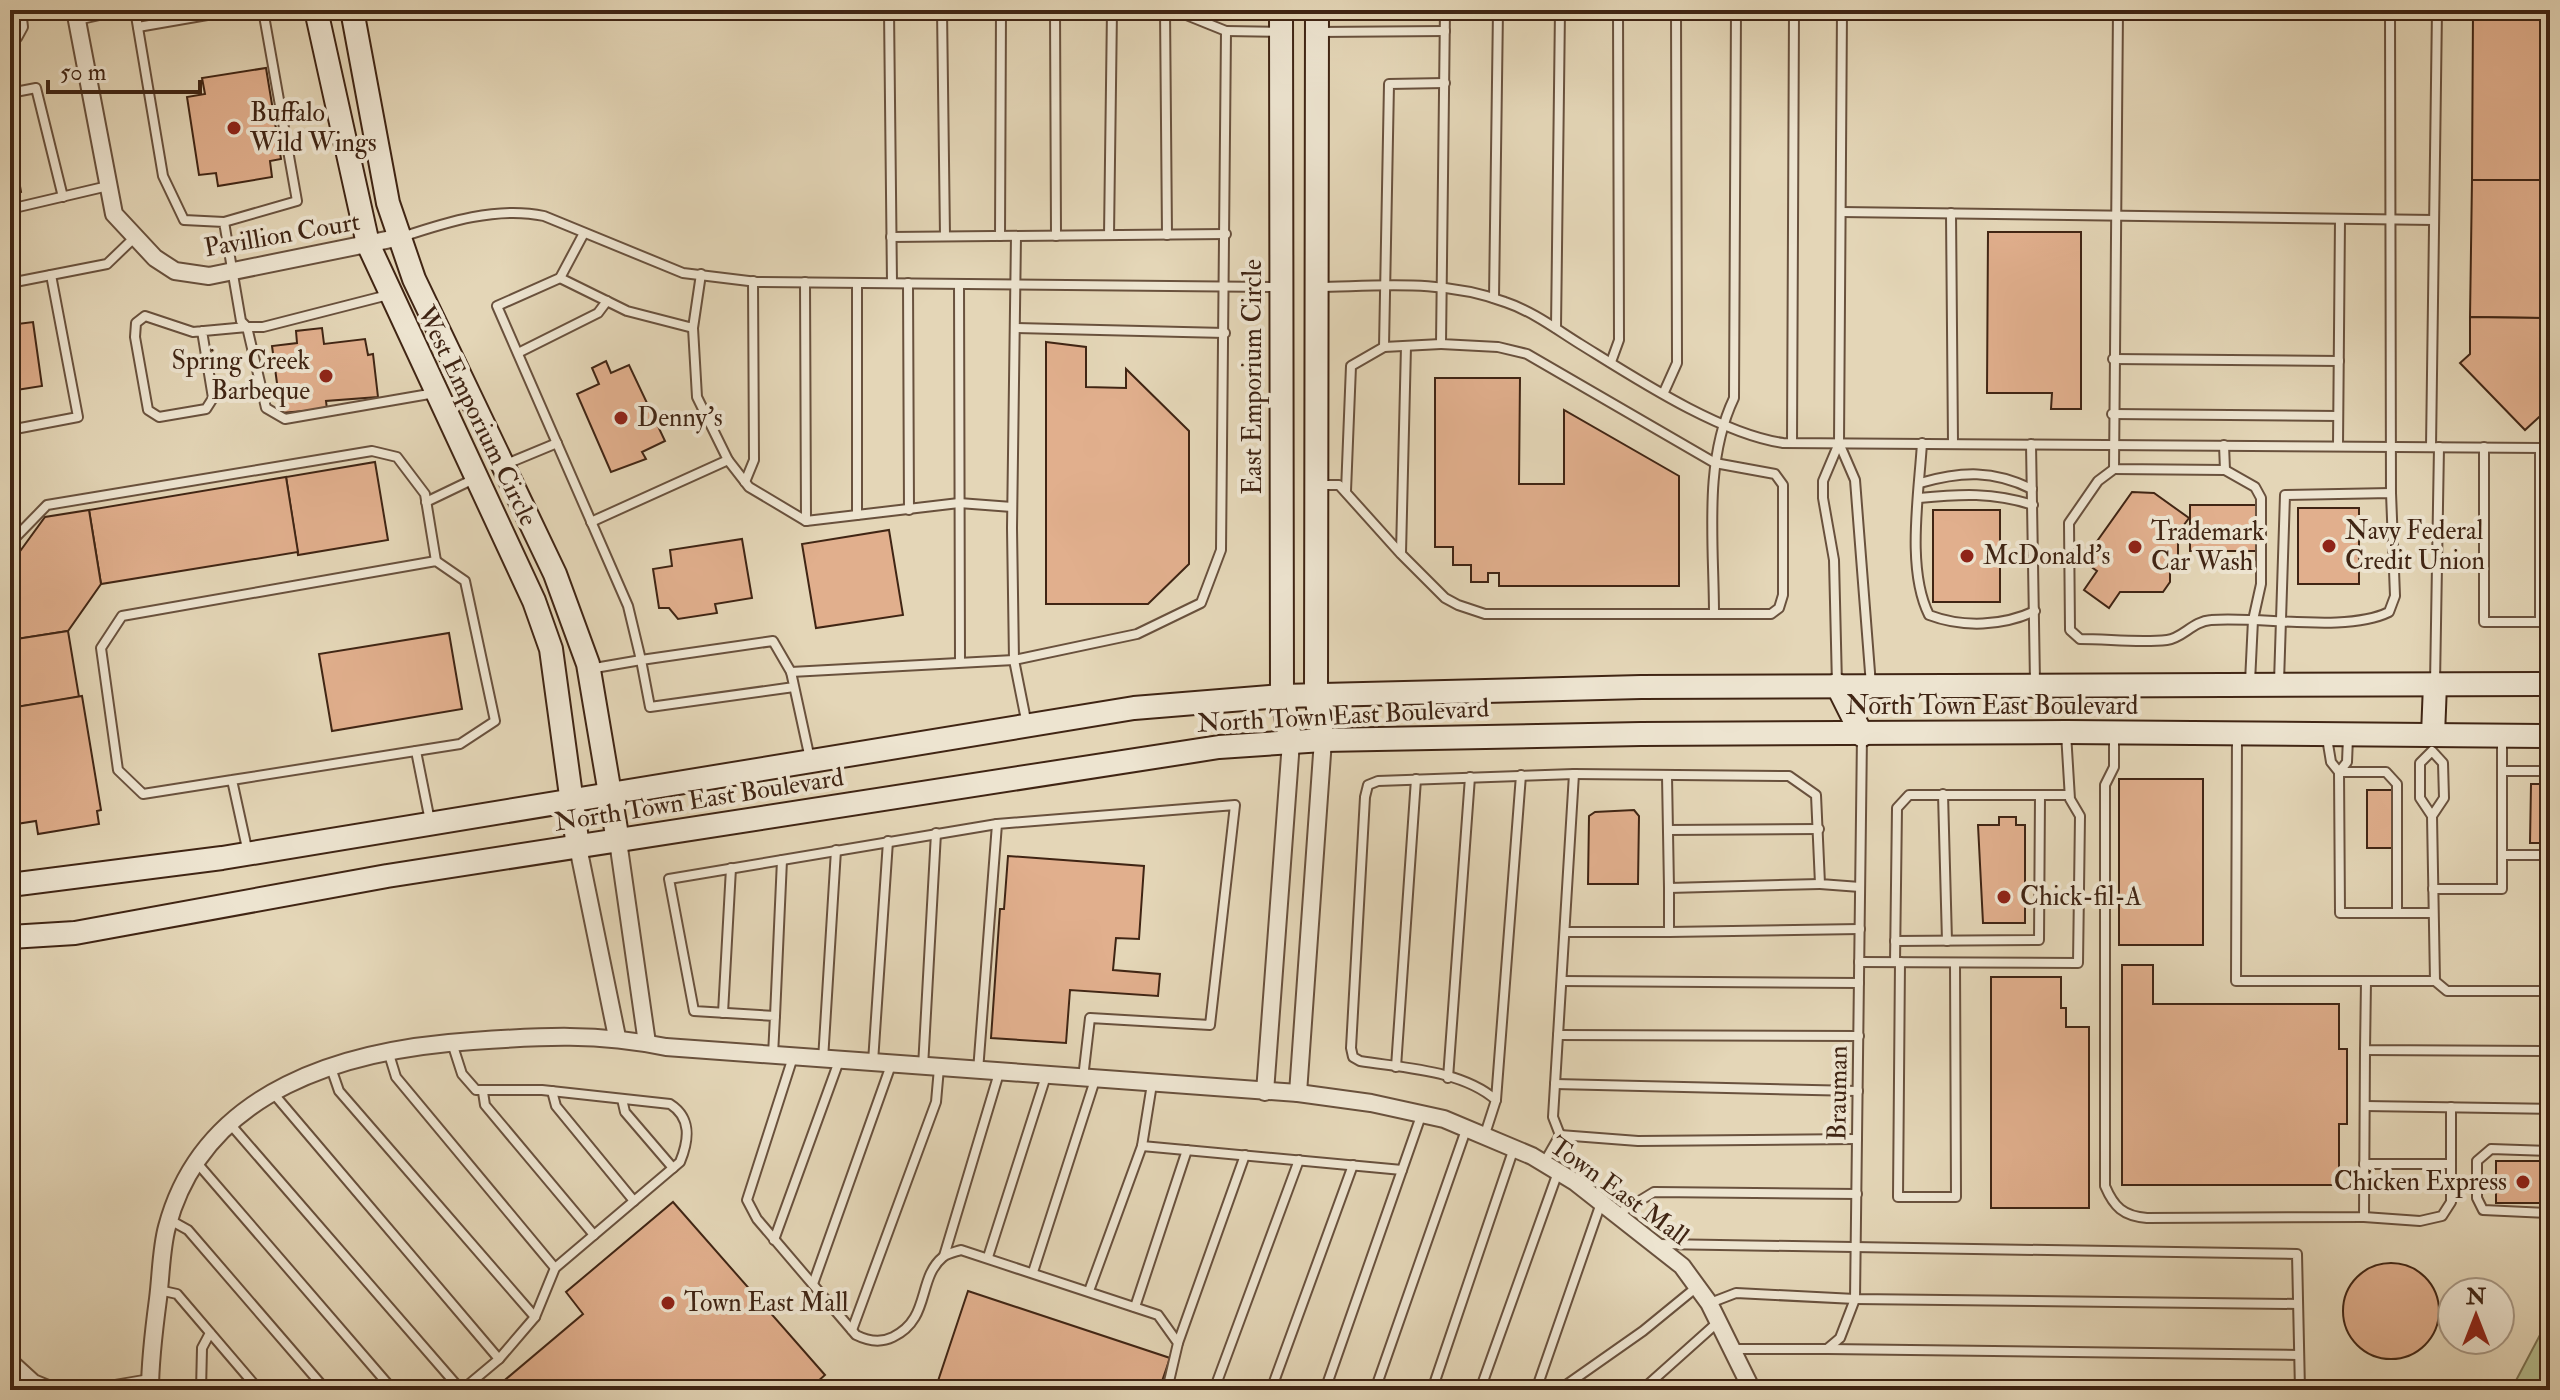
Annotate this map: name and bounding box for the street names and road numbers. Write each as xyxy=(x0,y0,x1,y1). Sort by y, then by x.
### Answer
street label: Pavillion Court xyxy=(202,206,362,264)
street label: East Emporium Circle xyxy=(1237,259,1270,495)
street label: West Emporium Circle xyxy=(408,300,544,532)
street label: North Town East Boulevard xyxy=(1846,690,2138,722)
street label: North Town East Boulevard xyxy=(1196,692,1490,740)
street label: North Town East Boulevard xyxy=(552,761,846,839)
street label: Brauman xyxy=(1821,1045,1855,1141)
street label: Town East Mall xyxy=(1543,1130,1695,1252)

